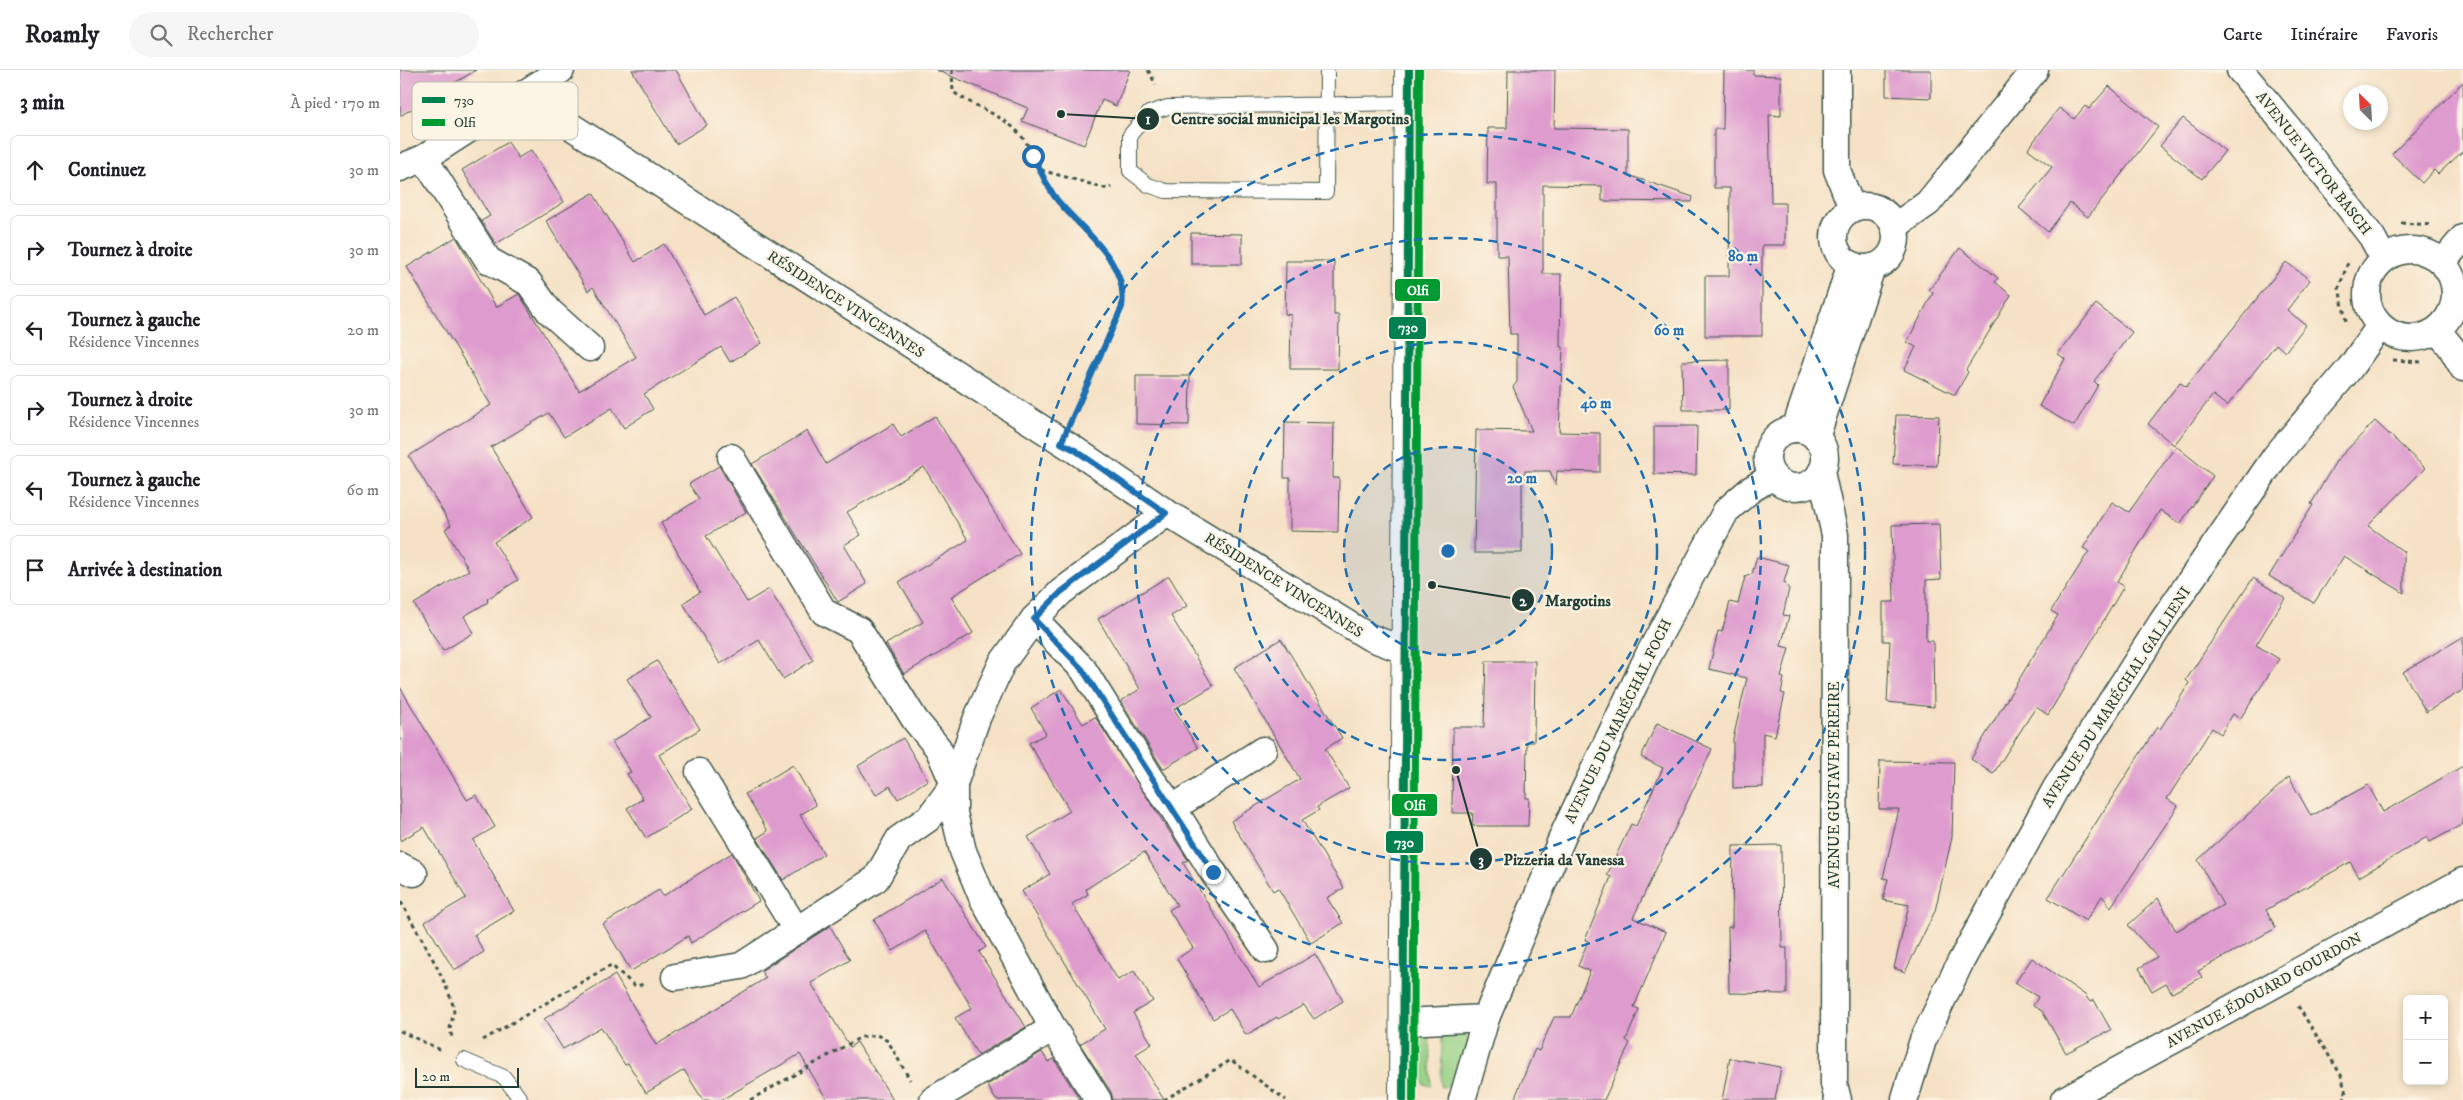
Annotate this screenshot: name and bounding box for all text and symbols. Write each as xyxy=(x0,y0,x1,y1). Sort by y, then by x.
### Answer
search box xyxy=(129,12,479,57)
text: Roamly xyxy=(25,20,99,50)
icon: search xyxy=(147,21,175,49)
text: Rechercher xyxy=(187,23,273,46)
text: Carte xyxy=(2223,24,2263,46)
text: Itinéraire xyxy=(2291,24,2358,46)
text: Favoris xyxy=(2386,24,2438,46)
legend xyxy=(412,82,578,140)
north arrow xyxy=(2343,85,2388,130)
street label: AVENUE VICTOR BASCH xyxy=(2252,88,2376,239)
text: 3 min xyxy=(20,90,65,116)
text: 730 xyxy=(454,92,474,110)
text: À pied · 170 m xyxy=(291,93,380,113)
callout: Centre social municipal les Margotins xyxy=(1136,103,1419,134)
text: Centre social municipal les Margotins xyxy=(1171,109,1410,129)
text: 1 xyxy=(1145,110,1151,129)
text: Olfi xyxy=(454,114,476,132)
route start xyxy=(1022,145,1045,168)
icon: ahead xyxy=(21,156,49,184)
text: Continuez xyxy=(68,159,146,182)
text: 30 m xyxy=(349,160,379,180)
icon: right xyxy=(21,236,49,264)
text: Tournez à droite xyxy=(68,239,193,262)
text: 30 m xyxy=(349,240,379,260)
street label: RÉSIDENCE VINCENNES xyxy=(763,246,928,363)
text: 80 m xyxy=(1728,247,1759,266)
line badge: Olfi xyxy=(1394,278,1441,302)
text: Olfi xyxy=(1407,282,1429,300)
text: Tournez à gauche xyxy=(68,309,200,332)
icon: left xyxy=(21,316,49,344)
line badge: 730 xyxy=(1388,316,1427,340)
text: 730 xyxy=(1398,319,1419,337)
text: 20 m xyxy=(347,320,379,340)
text: 60 m xyxy=(1654,321,1685,340)
text: Résidence Vincennes xyxy=(68,332,199,352)
text: Tournez à droite xyxy=(68,389,193,412)
text: 40 m xyxy=(1579,394,1612,413)
icon: right xyxy=(21,396,49,424)
text: 30 m xyxy=(349,400,379,420)
text: Résidence Vincennes xyxy=(68,412,199,432)
text: Tournez à gauche xyxy=(68,469,200,492)
text: 20 m xyxy=(1507,469,1538,488)
icon: left xyxy=(21,476,49,504)
text: 60 m xyxy=(347,480,379,500)
text: Résidence Vincennes xyxy=(68,492,199,512)
street label: RÉSIDENCE VINCENNES xyxy=(1201,529,1367,642)
centre of rings xyxy=(1439,542,1457,560)
icon: arrive xyxy=(21,556,49,584)
text: Arrivée à destination xyxy=(68,559,222,582)
street label: AVENUE DU MARÉCHAL GALLIENI xyxy=(2038,583,2195,811)
callout: Margotins xyxy=(1511,585,1621,616)
text: Margotins xyxy=(1545,591,1612,611)
text: 2 xyxy=(1519,592,1527,611)
street label: AVENUE DU MARÉCHAL FOCH xyxy=(1561,616,1676,827)
street label: AVENUE GUSTAVE PEREIRE xyxy=(1825,681,1844,889)
line badge: Olfi xyxy=(1391,793,1438,817)
text: Olfi xyxy=(1404,797,1426,815)
line badge: 730 xyxy=(1385,830,1424,854)
text: 730 xyxy=(1394,834,1415,852)
callout: Pizzeria da Vanessa xyxy=(1469,844,1634,875)
text: Pizzeria da Vanessa xyxy=(1504,850,1626,870)
text: 3 xyxy=(1478,851,1484,870)
route end xyxy=(1202,861,1225,884)
street label: AVENUE ÉDOUARD GOURDON xyxy=(2163,929,2366,1052)
map controls xyxy=(2403,995,2448,1085)
button: + xyxy=(2403,995,2448,1040)
button: − xyxy=(2403,1040,2448,1085)
scale bar xyxy=(415,1065,519,1088)
text: 20 m xyxy=(422,1068,450,1086)

